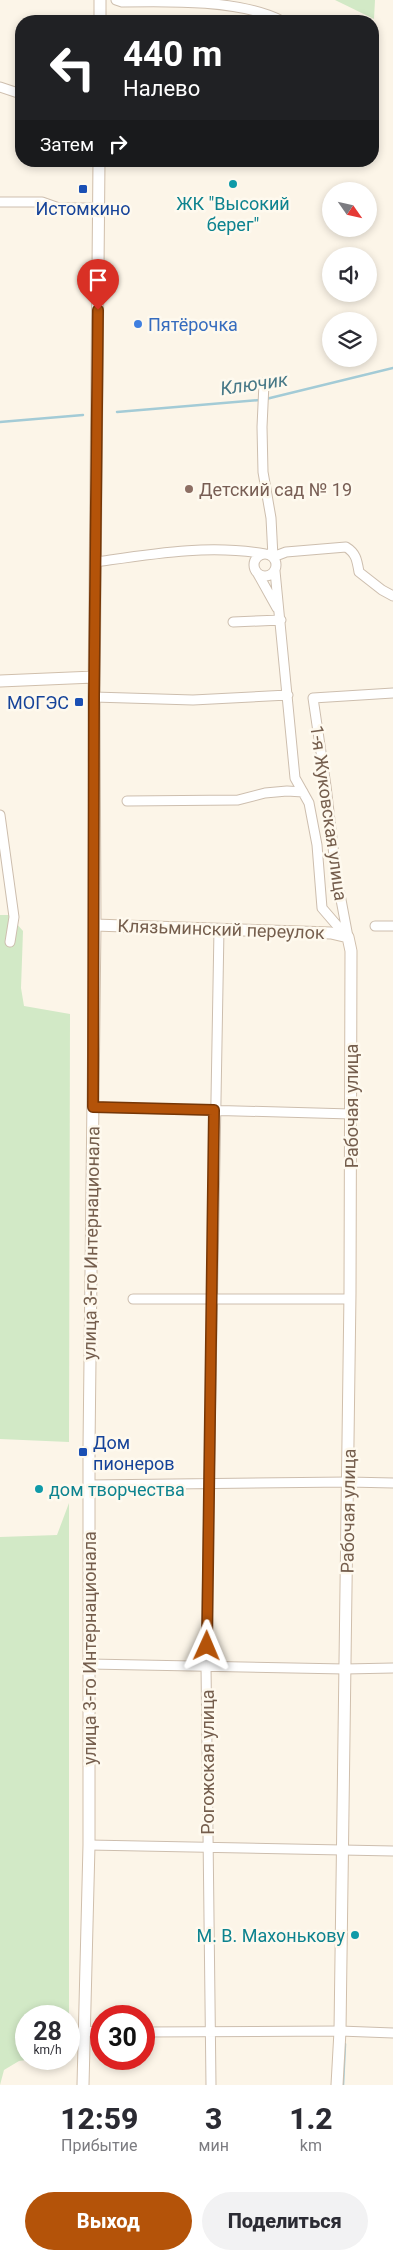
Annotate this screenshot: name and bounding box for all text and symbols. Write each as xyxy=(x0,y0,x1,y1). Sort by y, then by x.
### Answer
text: 440 m xyxy=(123,34,222,75)
icon: left xyxy=(40,35,105,100)
text: Налево xyxy=(123,76,200,101)
icon: right xyxy=(104,130,132,158)
text: Затем xyxy=(40,133,94,156)
marker: ЖК "Высокий берег" xyxy=(227,178,239,190)
north arrow xyxy=(322,182,378,238)
map controls xyxy=(322,182,377,367)
marker: Истомкино xyxy=(77,183,89,195)
place label: ЖК "Высокий берег" xyxy=(176,193,290,235)
place label: Истомкино xyxy=(36,198,130,219)
button: sound xyxy=(322,247,377,302)
pin xyxy=(77,259,119,310)
icon: arrive xyxy=(84,266,112,294)
button: layers xyxy=(322,312,377,367)
place label: Пятёрочка xyxy=(148,314,238,335)
marker: Пятёрочка xyxy=(132,318,144,330)
water label: Ключик xyxy=(219,368,290,400)
place label: Детский сад № 19 xyxy=(199,479,352,500)
marker: Детский сад № 19 xyxy=(183,483,195,495)
place label: МОГЭС xyxy=(7,692,69,713)
marker: МОГЭС xyxy=(73,696,85,708)
street label: 1-я Жуковская улица xyxy=(306,724,352,902)
street label: Клязьминский переулок xyxy=(117,915,325,943)
street label: Рабочая улица xyxy=(341,1044,362,1168)
street label: улица 3-го Интернационала xyxy=(78,1126,104,1360)
place label: Дом пионеров xyxy=(93,1432,175,1474)
marker: Дом пионеров xyxy=(77,1446,89,1458)
street label: Рабочая улица xyxy=(336,1449,360,1573)
place label: дом творчества xyxy=(49,1479,185,1500)
marker: дом творчества xyxy=(33,1483,45,1495)
street label: улица 3-го Интернационала xyxy=(79,1531,100,1765)
position arrow xyxy=(180,1619,232,1671)
street label: Рогожская улица xyxy=(197,1689,218,1835)
place label: М. В. Махонькову xyxy=(196,1925,345,1946)
marker: М. В. Махонькову xyxy=(349,1929,361,1941)
speed limit sign: 30 xyxy=(90,2005,155,2070)
text: 28 xyxy=(33,2017,62,2046)
text: km/h xyxy=(33,2043,62,2057)
text: 12:59 xyxy=(60,2101,138,2136)
text: 3 xyxy=(205,2101,222,2136)
text: 1.2 xyxy=(289,2101,333,2136)
text: Прибытие xyxy=(61,2136,137,2155)
text: мин xyxy=(199,2136,229,2155)
text: km xyxy=(300,2136,322,2155)
button: Выход xyxy=(25,2192,192,2250)
button: Поделиться xyxy=(202,2192,368,2250)

